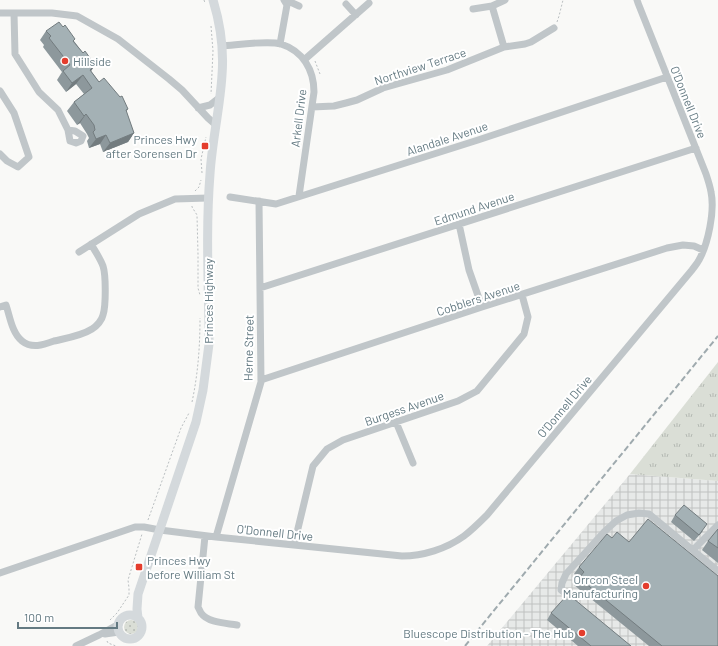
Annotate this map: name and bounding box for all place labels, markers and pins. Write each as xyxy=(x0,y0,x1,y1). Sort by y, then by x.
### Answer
place label: Hillside xyxy=(73,54,111,68)
marker: Hillside xyxy=(60,56,70,66)
place label: Princes Hwy after Sorensen Dr xyxy=(106,132,198,160)
marker: Princes Hwy after Sorensen Dr xyxy=(200,141,210,151)
place label: Princes Hwy before William St xyxy=(147,553,235,581)
marker: Princes Hwy before William St xyxy=(134,562,144,572)
place label: Orrcon Steel Manufacturing xyxy=(563,572,638,600)
marker: Orrcon Steel Manufacturing xyxy=(641,581,651,591)
place label: Bluescope Distribution - The Hub xyxy=(403,626,574,640)
marker: Bluescope Distribution - The Hub xyxy=(577,628,587,638)

